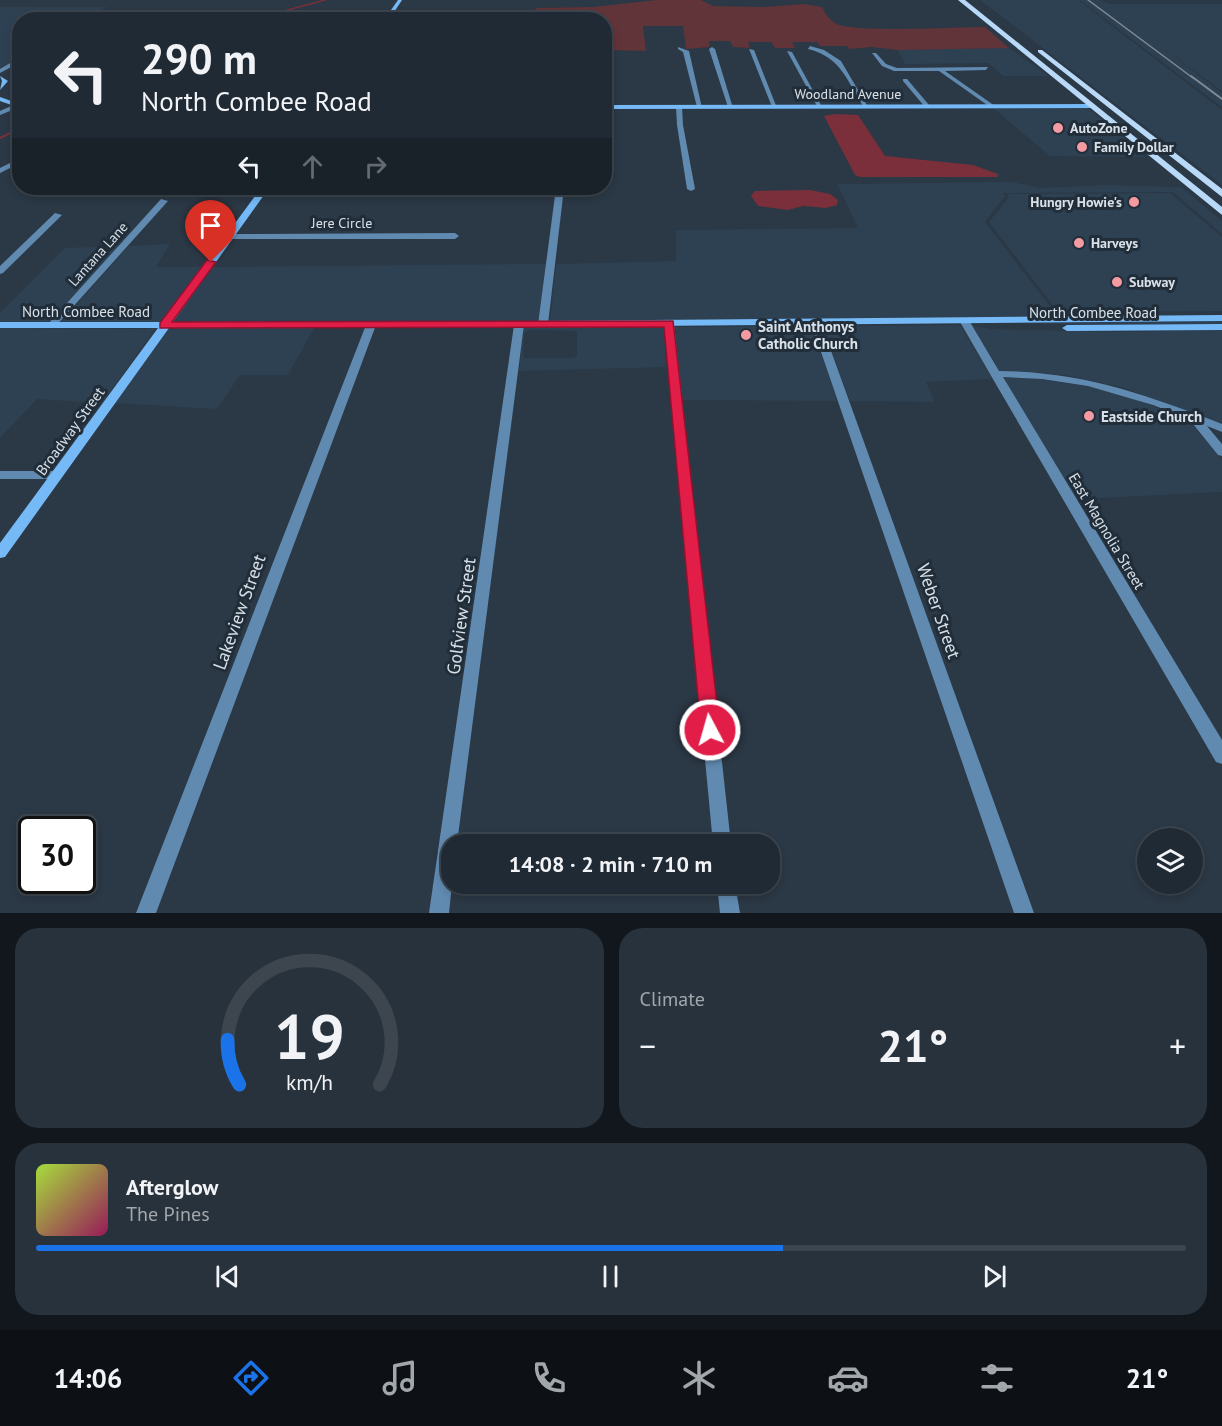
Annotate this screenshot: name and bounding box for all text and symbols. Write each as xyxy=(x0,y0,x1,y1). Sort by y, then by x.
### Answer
text: 290 m xyxy=(141,31,257,86)
icon: left xyxy=(42,36,120,114)
text: North Combee Road xyxy=(141,84,372,118)
street label: Woodland Avenue xyxy=(795,85,901,103)
place label: AutoZone xyxy=(1070,119,1128,137)
marker: AutoZone xyxy=(1051,121,1065,135)
place label: Family Dollar xyxy=(1094,138,1174,156)
marker: Family Dollar xyxy=(1075,140,1089,154)
icon: left xyxy=(233,150,266,183)
icon: ahead xyxy=(296,150,329,183)
icon: right xyxy=(359,150,392,183)
place label: Hungry Howie's xyxy=(1030,193,1122,211)
marker: Hungry Howie's xyxy=(1127,195,1141,209)
pin xyxy=(185,200,236,262)
icon: arrive xyxy=(194,209,227,242)
street label: Jere Circle xyxy=(311,214,372,232)
street label: Lantana Lane xyxy=(64,218,132,290)
place label: Harveys xyxy=(1091,234,1138,252)
marker: Harveys xyxy=(1072,236,1086,250)
place label: Subway xyxy=(1129,273,1175,291)
marker: Subway xyxy=(1110,275,1124,289)
street label: North Combee Road xyxy=(22,302,150,321)
street label: North Combee Road xyxy=(1029,303,1157,322)
place label: Saint Anthonys Catholic Church xyxy=(758,317,858,353)
marker: Saint Anthonys Catholic Church xyxy=(739,328,753,342)
street label: Broadway Street xyxy=(32,383,108,479)
place label: Eastside Church xyxy=(1101,407,1202,426)
marker: Eastside Church xyxy=(1082,409,1096,423)
street label: East Magnolia Street xyxy=(1065,469,1149,593)
street label: Lakeview Street xyxy=(207,551,271,673)
street label: Golfview Street xyxy=(441,556,481,676)
street label: Weber Street xyxy=(912,560,966,662)
position arrow xyxy=(678,698,742,762)
speed limit sign: 30 xyxy=(18,816,96,894)
map controls xyxy=(1137,828,1203,894)
button: layers xyxy=(1137,828,1203,894)
text: 14:08 · 2 min · 710 m xyxy=(509,850,712,878)
text: Climate xyxy=(640,986,705,1012)
text: 19 xyxy=(274,995,345,1076)
text: 21° xyxy=(877,1016,948,1074)
text: − xyxy=(640,1024,656,1067)
text: + xyxy=(1169,1024,1186,1067)
text: km/h xyxy=(286,1068,333,1096)
text: Afterglow xyxy=(126,1173,218,1201)
text: The Pines xyxy=(126,1201,210,1227)
icon: previous xyxy=(211,1260,244,1293)
icon: pause xyxy=(594,1260,627,1293)
icon: next xyxy=(978,1260,1011,1293)
icon: directions xyxy=(230,1357,272,1399)
icon: music xyxy=(379,1357,421,1399)
icon: phone xyxy=(528,1357,570,1399)
icon: climate xyxy=(678,1357,720,1399)
icon: car xyxy=(827,1357,869,1399)
icon: filters xyxy=(976,1357,1018,1399)
text: 14:06 xyxy=(54,1361,122,1395)
text: 21° xyxy=(1126,1361,1168,1395)

